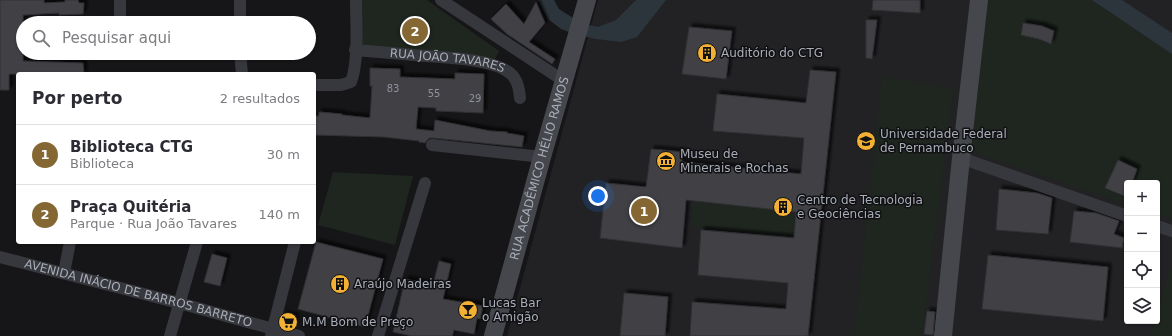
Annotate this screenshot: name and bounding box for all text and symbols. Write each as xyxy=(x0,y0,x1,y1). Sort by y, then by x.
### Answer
search box xyxy=(16,16,316,60)
pin: 2 xyxy=(402,16,428,46)
icon: search xyxy=(30,27,52,49)
text: Pesquisar aqui xyxy=(62,29,171,47)
building icon: Auditório do CTG xyxy=(696,42,718,64)
street label: RUA JOÃO TAVARES xyxy=(389,46,507,76)
place label: Auditório do CTG xyxy=(721,46,823,60)
street label: RUA ACADÊMICO HÉLIO RAMOS xyxy=(507,75,572,262)
house number: 83 xyxy=(387,83,399,94)
text: Por perto xyxy=(32,88,122,108)
house number: 55 xyxy=(428,88,440,99)
text: 2 resultados xyxy=(220,91,300,106)
house number: 29 xyxy=(469,93,481,104)
place label: Universidade Federal de Pernambuco xyxy=(880,127,1007,155)
school or university icon: Universidade Federal de Pernambuco xyxy=(855,130,877,152)
text: Biblioteca CTG xyxy=(70,138,193,156)
text: 1 xyxy=(40,147,50,162)
text: 30 m xyxy=(267,147,300,162)
place label: Museu de Minerais e Rochas xyxy=(680,147,789,175)
museum icon: Museu de Minerais e Rochas xyxy=(655,150,677,172)
text: Biblioteca xyxy=(70,156,134,171)
map controls xyxy=(1124,180,1160,324)
button: + xyxy=(1124,180,1160,216)
your location xyxy=(588,186,608,206)
place label: Centro de Tecnologia e Geociências xyxy=(797,193,923,221)
pin: 1 xyxy=(631,196,657,226)
building icon: Centro de Tecnologia e Geociências xyxy=(772,196,794,218)
text: Praça Quitéria xyxy=(70,198,191,216)
text: 2 xyxy=(40,207,50,222)
text: 140 m xyxy=(258,207,300,222)
text: Parque · Rua João Tavares xyxy=(70,216,237,231)
button: − xyxy=(1124,216,1160,252)
button: locate xyxy=(1124,252,1160,288)
street label: AVENIDA INÁCIO DE BARROS BARRETO xyxy=(23,257,254,330)
building icon: Araújo Madeiras xyxy=(329,273,351,295)
place label: Araújo Madeiras xyxy=(354,277,451,291)
button: layers xyxy=(1124,288,1160,324)
place label: Lucas Bar o Amigão xyxy=(482,296,541,324)
bar icon: Lucas Bar o Amigão xyxy=(457,299,479,321)
supermarket icon: M.M Bom de Preço xyxy=(277,311,299,333)
place label: M.M Bom de Preço xyxy=(302,315,413,329)

